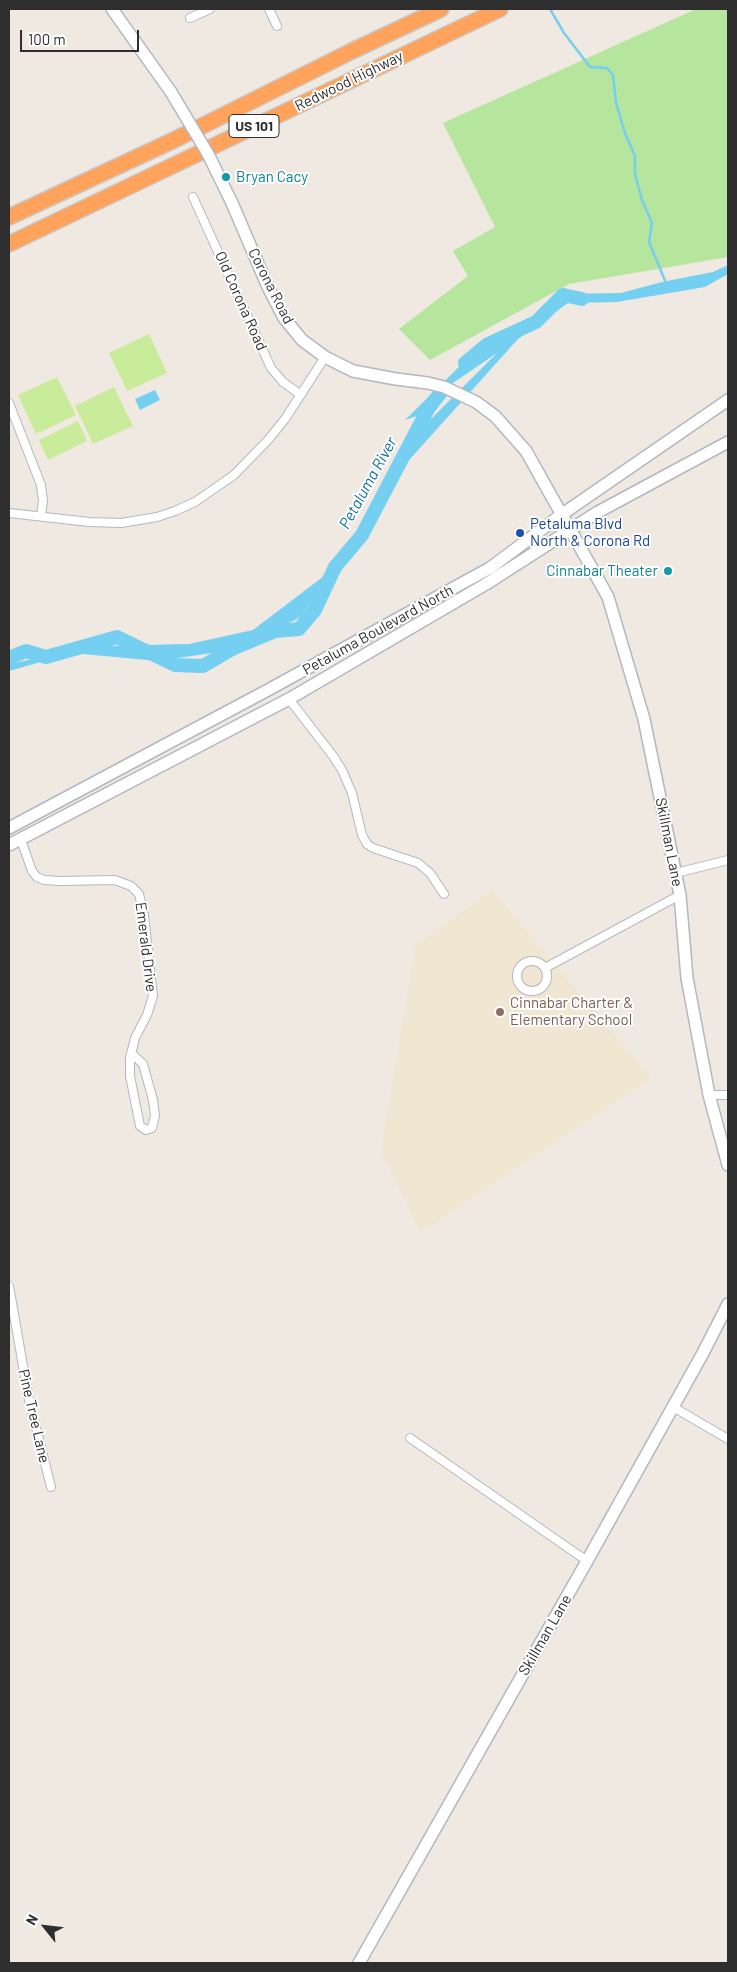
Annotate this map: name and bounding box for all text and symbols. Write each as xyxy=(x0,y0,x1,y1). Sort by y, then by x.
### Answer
scale bar xyxy=(22,20,141,52)
text: 100 m xyxy=(28,30,66,48)
street label: Redwood Highway xyxy=(292,47,406,115)
road number: US 101 xyxy=(229,114,279,138)
place label: Bryan Cacy xyxy=(236,168,308,186)
marker: Bryan Cacy xyxy=(220,171,232,183)
street label: Corona Road xyxy=(244,245,298,327)
street label: Old Corona Road xyxy=(211,249,271,353)
water label: Petaluma River xyxy=(335,434,401,532)
place label: Petaluma Blvd North & Corona Rd xyxy=(530,515,650,550)
marker: Petaluma Blvd North & Corona Rd xyxy=(514,527,526,539)
place label: Cinnabar Theater xyxy=(546,562,658,580)
marker: Cinnabar Theater xyxy=(662,565,674,577)
street label: Petaluma Boulevard North xyxy=(299,581,457,679)
street label: Skillman Lane xyxy=(652,796,686,888)
street label: Emerald Drive xyxy=(132,901,160,993)
place label: Cinnabar Charter & Elementary School xyxy=(510,994,633,1029)
marker: Cinnabar Charter & Elementary School xyxy=(494,1006,506,1018)
street label: Pine Tree Lane xyxy=(14,1367,54,1465)
street label: Skillman Lane xyxy=(515,1591,575,1679)
north arrow xyxy=(20,1902,70,1952)
text: N xyxy=(22,1911,41,1928)

